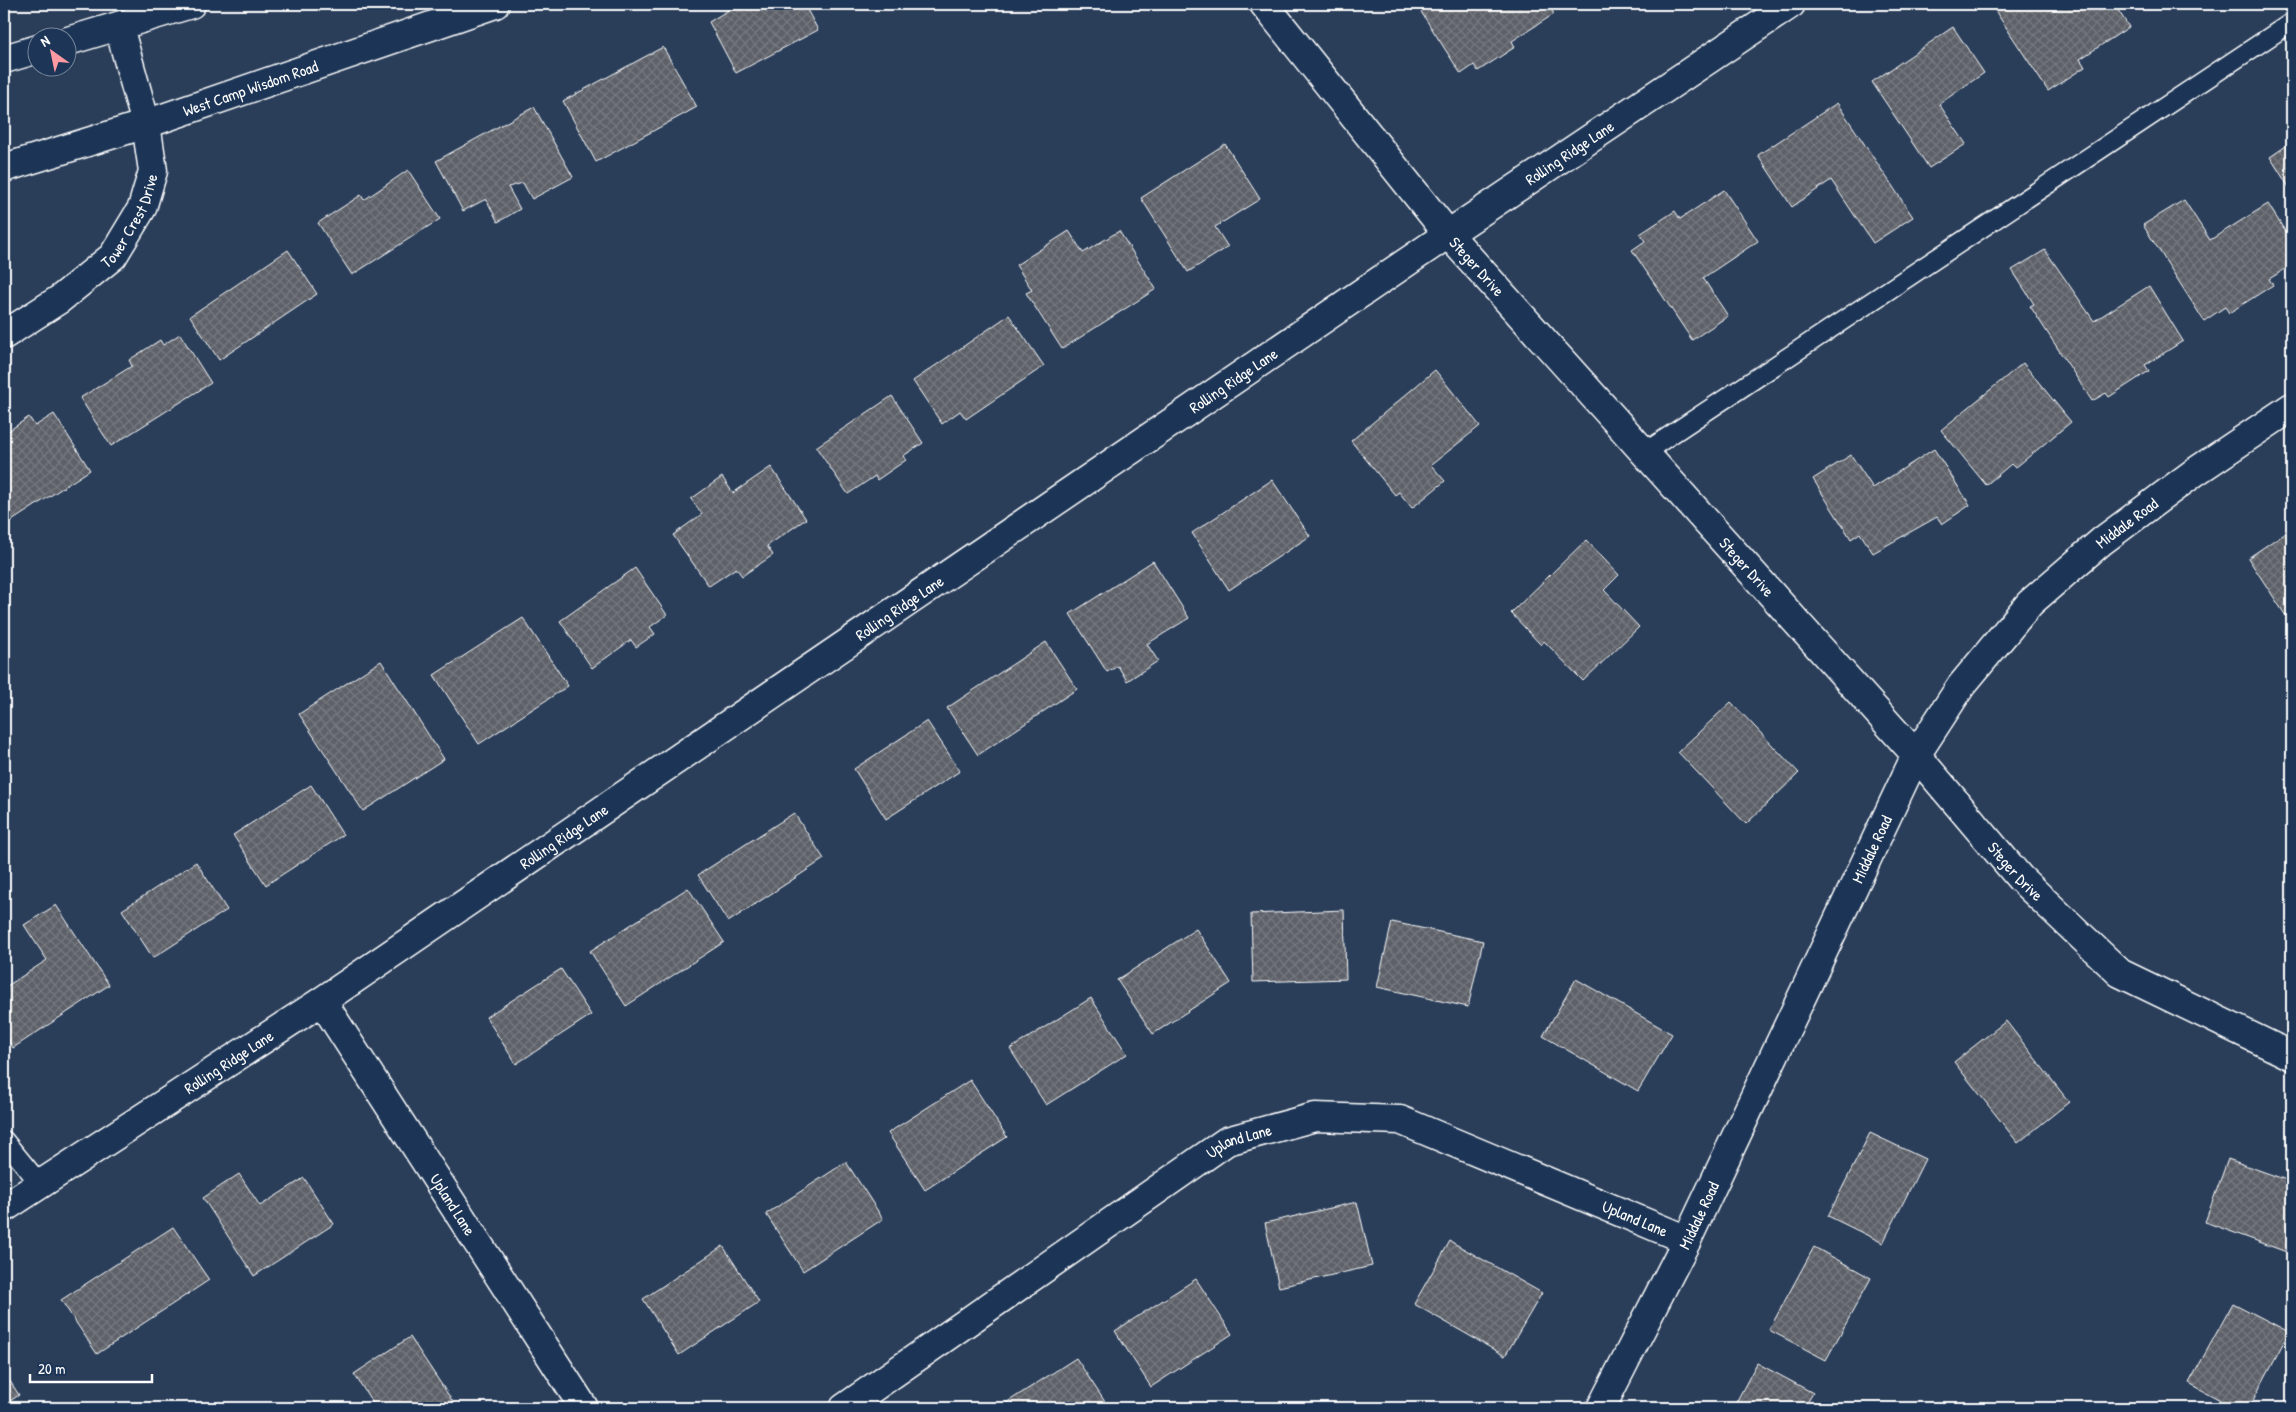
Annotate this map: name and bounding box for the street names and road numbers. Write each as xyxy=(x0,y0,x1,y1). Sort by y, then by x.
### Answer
street label: West Camp Wisdom Road xyxy=(180,55,321,121)
street label: Rolling Ridge Lane xyxy=(1521,115,1619,190)
street label: Tower Crest Drive xyxy=(96,170,163,273)
street label: Steger Drive xyxy=(1445,232,1510,301)
street label: Rolling Ridge Lane xyxy=(1185,342,1282,418)
street label: Middale Road xyxy=(2091,492,2162,553)
street label: Steger Drive xyxy=(1715,532,1780,602)
street label: Rolling Ridge Lane xyxy=(851,569,948,646)
street label: Rolling Ridge Lane xyxy=(515,798,613,874)
street label: Middale Road xyxy=(1846,812,1897,887)
street label: Steger Drive xyxy=(1983,837,2049,906)
street label: Rolling Ridge Lane xyxy=(180,1024,278,1099)
street label: Upland Lane xyxy=(1201,1118,1275,1163)
street label: Upland Lane xyxy=(425,1169,481,1240)
street label: Middale Road xyxy=(1673,1178,1724,1253)
street label: Upland Lane xyxy=(1599,1195,1672,1242)

